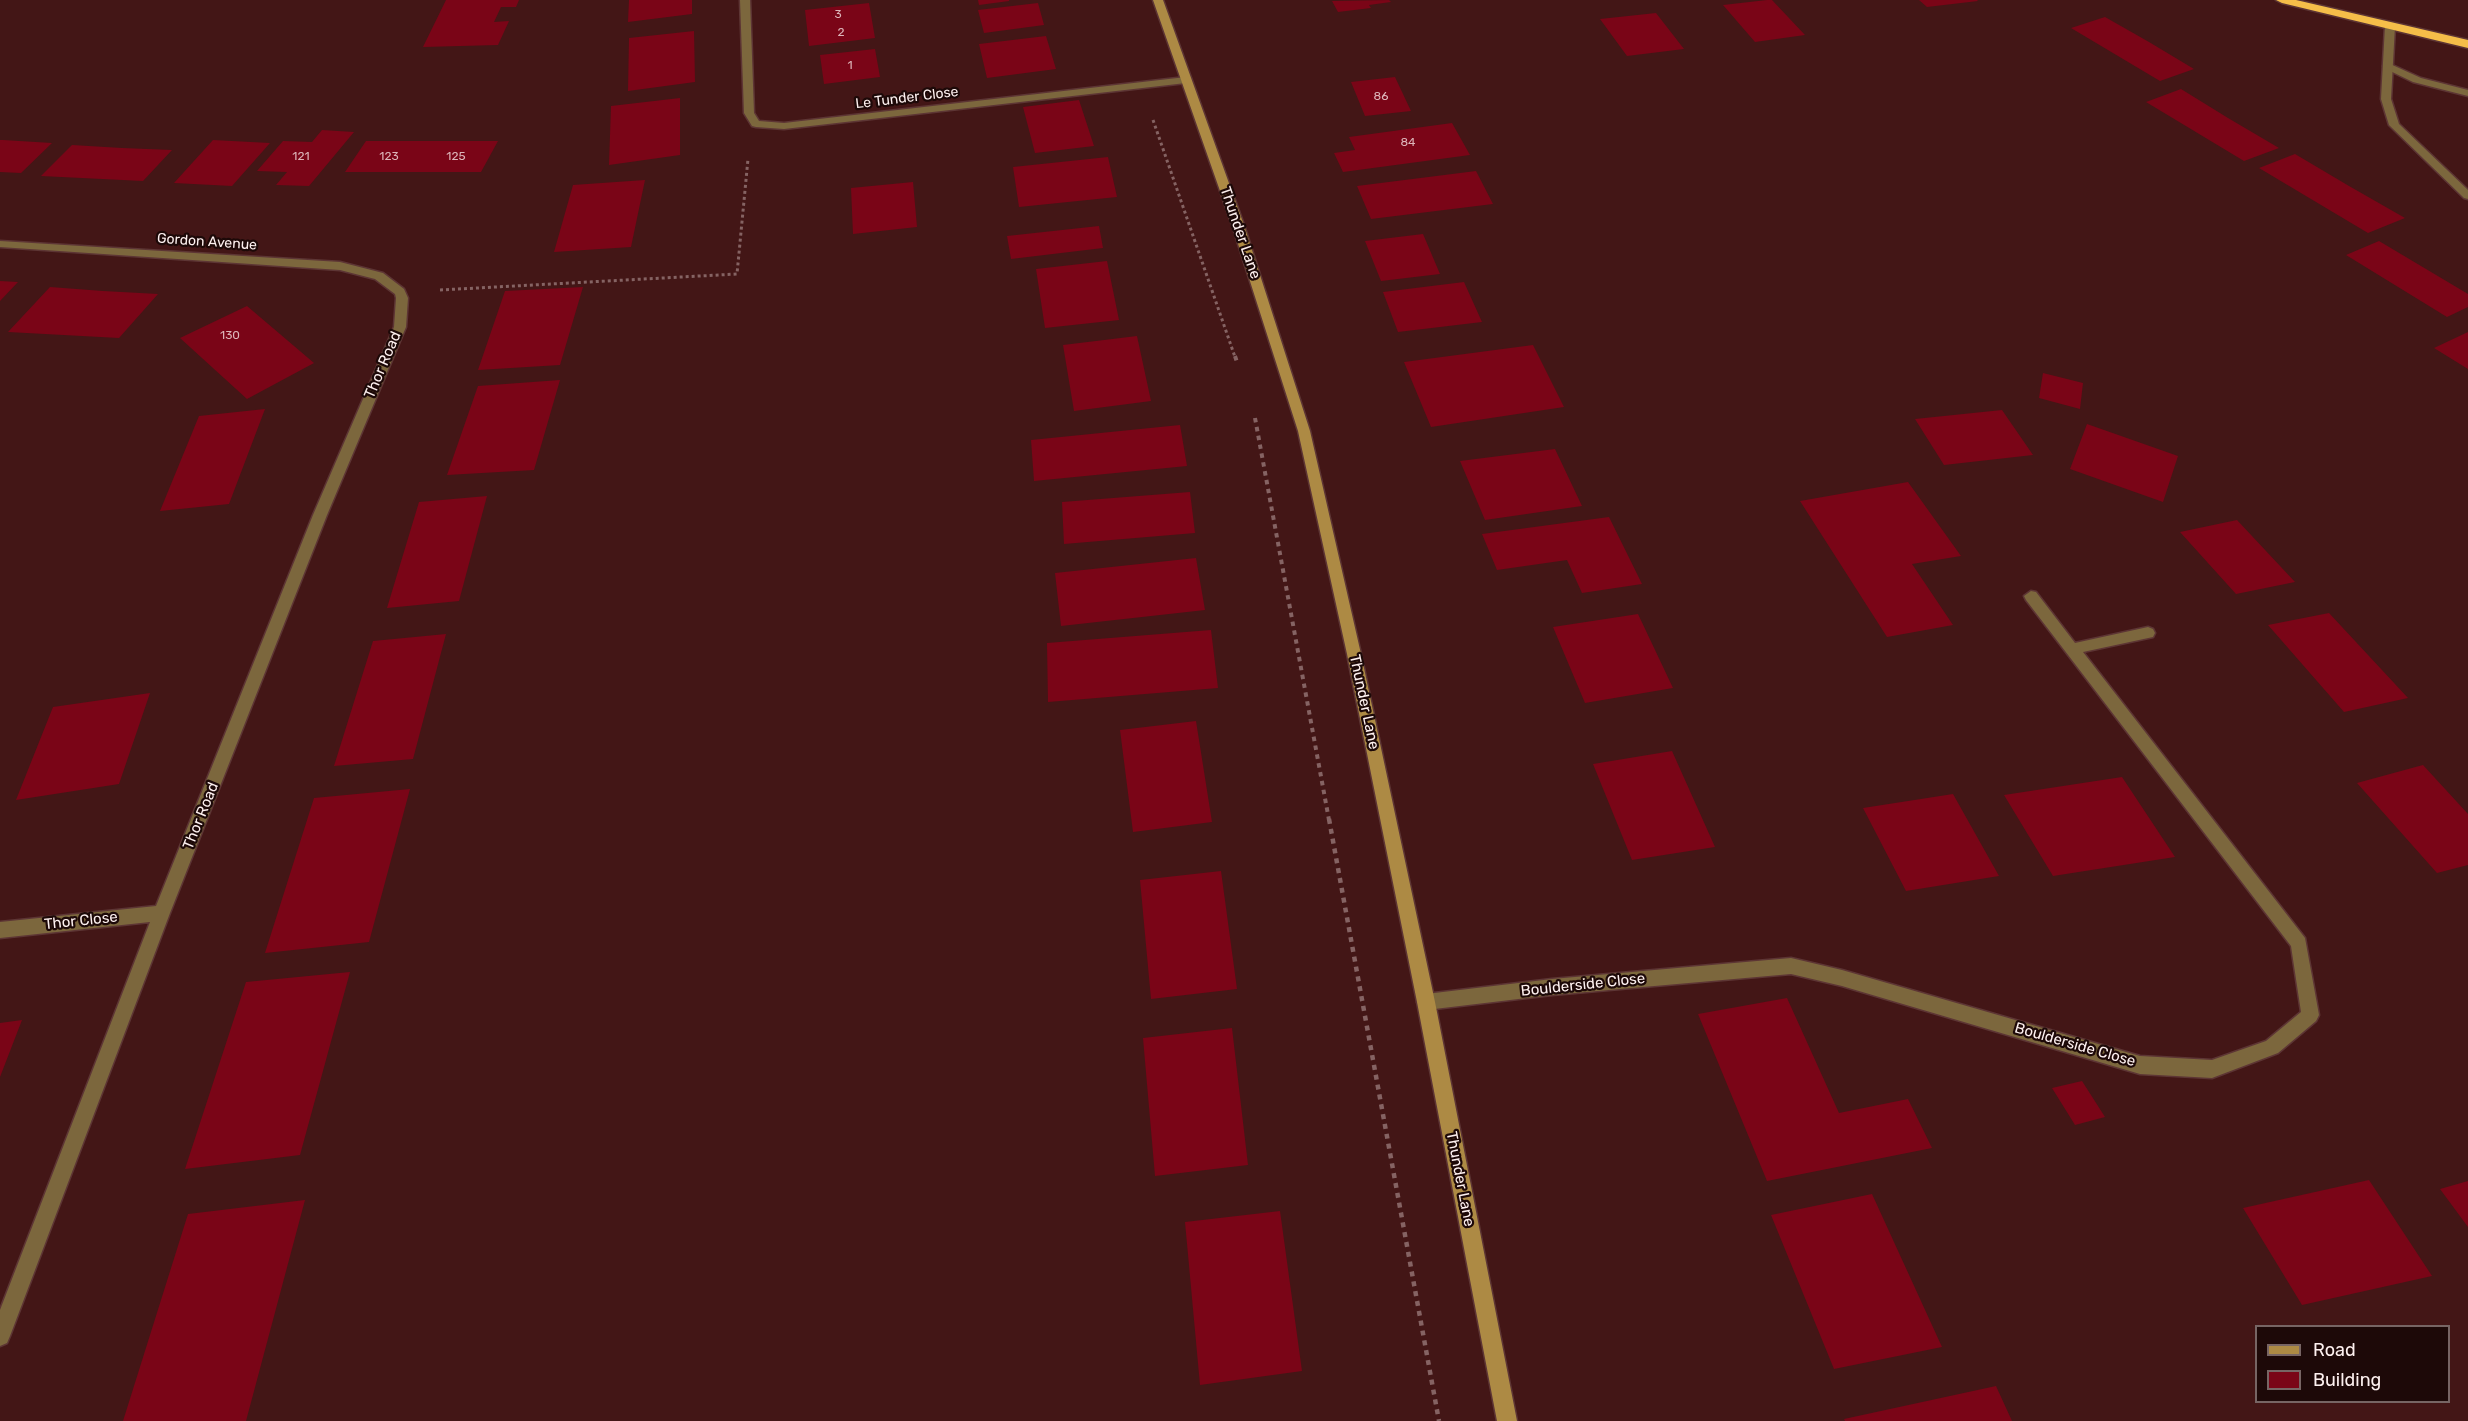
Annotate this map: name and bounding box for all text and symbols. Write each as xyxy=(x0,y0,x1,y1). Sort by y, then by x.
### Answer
house number: 3 xyxy=(834,8,842,22)
house number: 2 xyxy=(837,26,845,40)
house number: 1 xyxy=(847,59,853,73)
street label: Le Tunder Close xyxy=(855,83,959,113)
house number: 86 xyxy=(1374,90,1388,104)
house number: 84 xyxy=(1400,136,1416,150)
house number: 121 xyxy=(292,150,310,164)
house number: 123 xyxy=(379,150,399,164)
house number: 125 xyxy=(446,150,466,164)
street label: Thunder Lane xyxy=(1216,184,1264,282)
street label: Gordon Avenue xyxy=(157,230,257,254)
house number: 130 xyxy=(220,329,240,343)
street label: Thor Road xyxy=(361,329,405,401)
street label: Thunder Lane xyxy=(1345,653,1383,751)
street label: Thor Road xyxy=(179,780,223,852)
street label: Thor Close xyxy=(43,908,119,934)
street label: Boulderside Close xyxy=(1520,970,1646,1000)
street label: Boulderside Close xyxy=(2012,1019,2138,1071)
street label: Thunder Lane xyxy=(1442,1130,1478,1228)
legend xyxy=(2255,1325,2450,1403)
text: Road xyxy=(2313,1339,2356,1361)
text: Building xyxy=(2313,1369,2381,1391)

